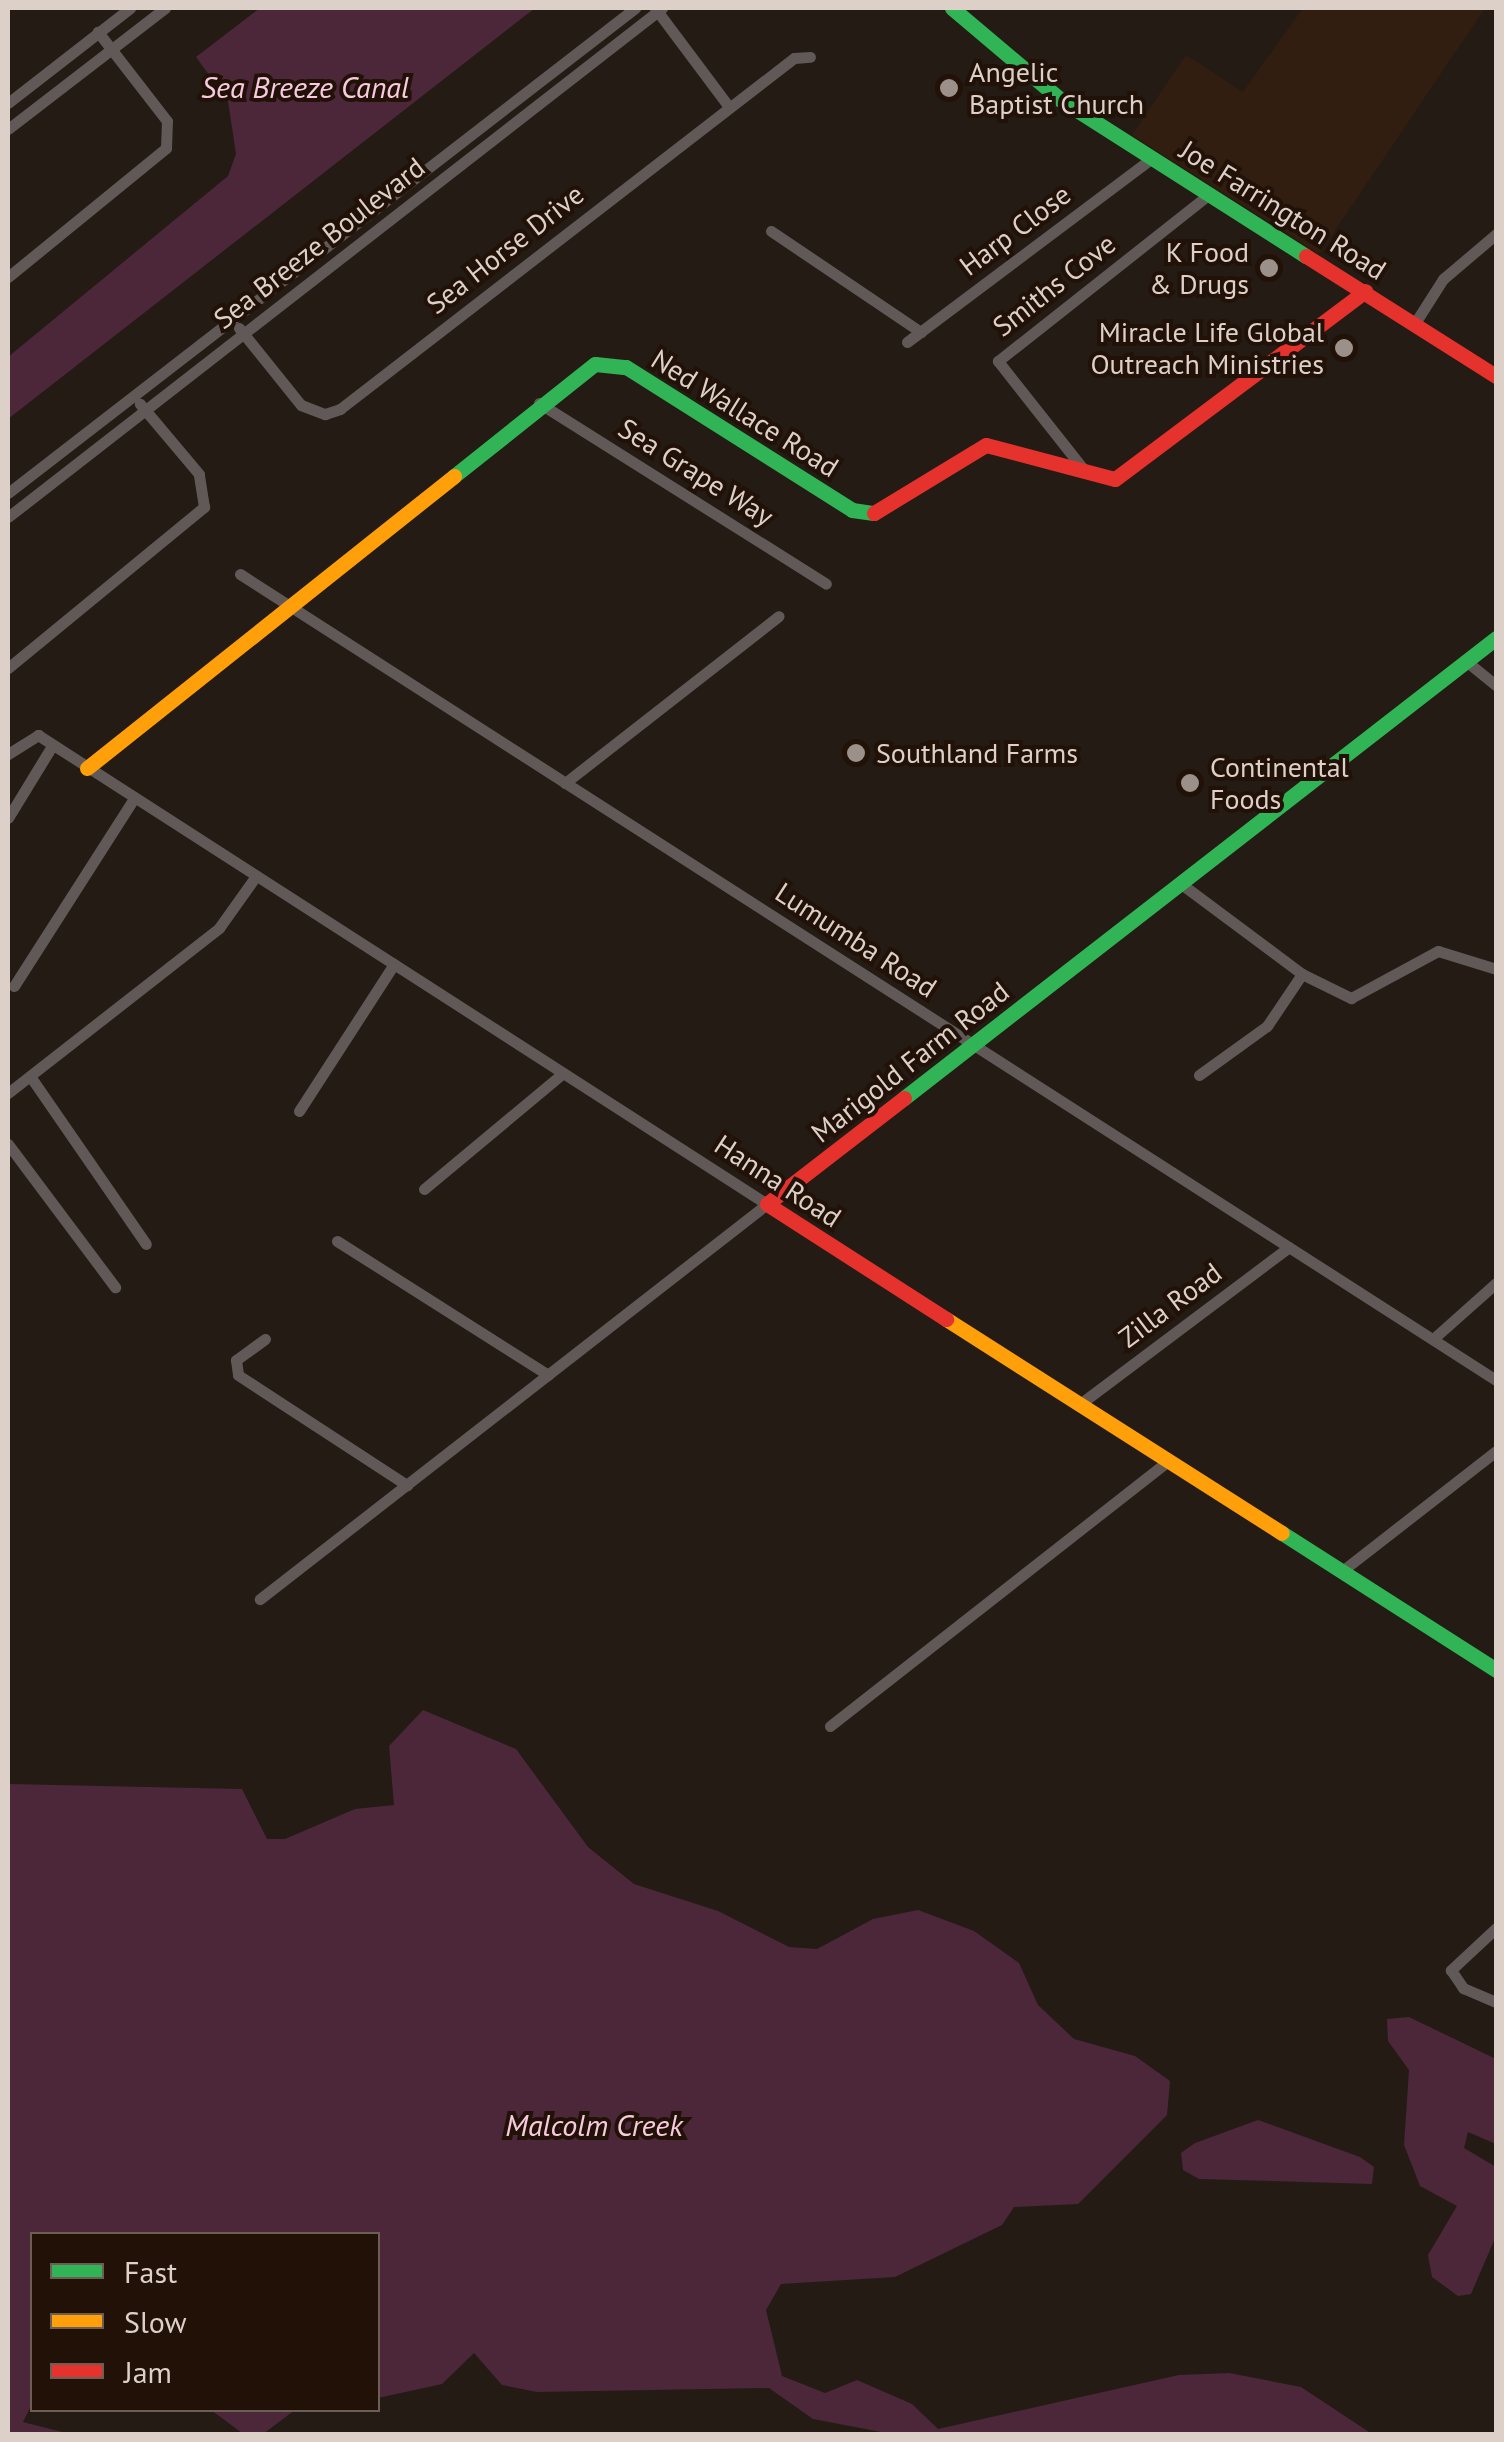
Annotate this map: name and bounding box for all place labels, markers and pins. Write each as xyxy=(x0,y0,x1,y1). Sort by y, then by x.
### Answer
place label: Angelic Baptist Church xyxy=(969,55,1144,121)
marker: Angelic Baptist Church xyxy=(938,77,960,99)
place label: K Food & Drugs xyxy=(1149,235,1249,301)
marker: K Food & Drugs xyxy=(1258,257,1280,279)
place label: Miracle Life Global Outreach Ministries xyxy=(1090,315,1324,381)
marker: Miracle Life Global Outreach Ministries xyxy=(1333,337,1355,359)
place label: Southland Farms xyxy=(876,736,1078,770)
marker: Southland Farms xyxy=(845,742,867,764)
place label: Continental Foods xyxy=(1210,750,1349,816)
marker: Continental Foods xyxy=(1179,772,1201,794)

